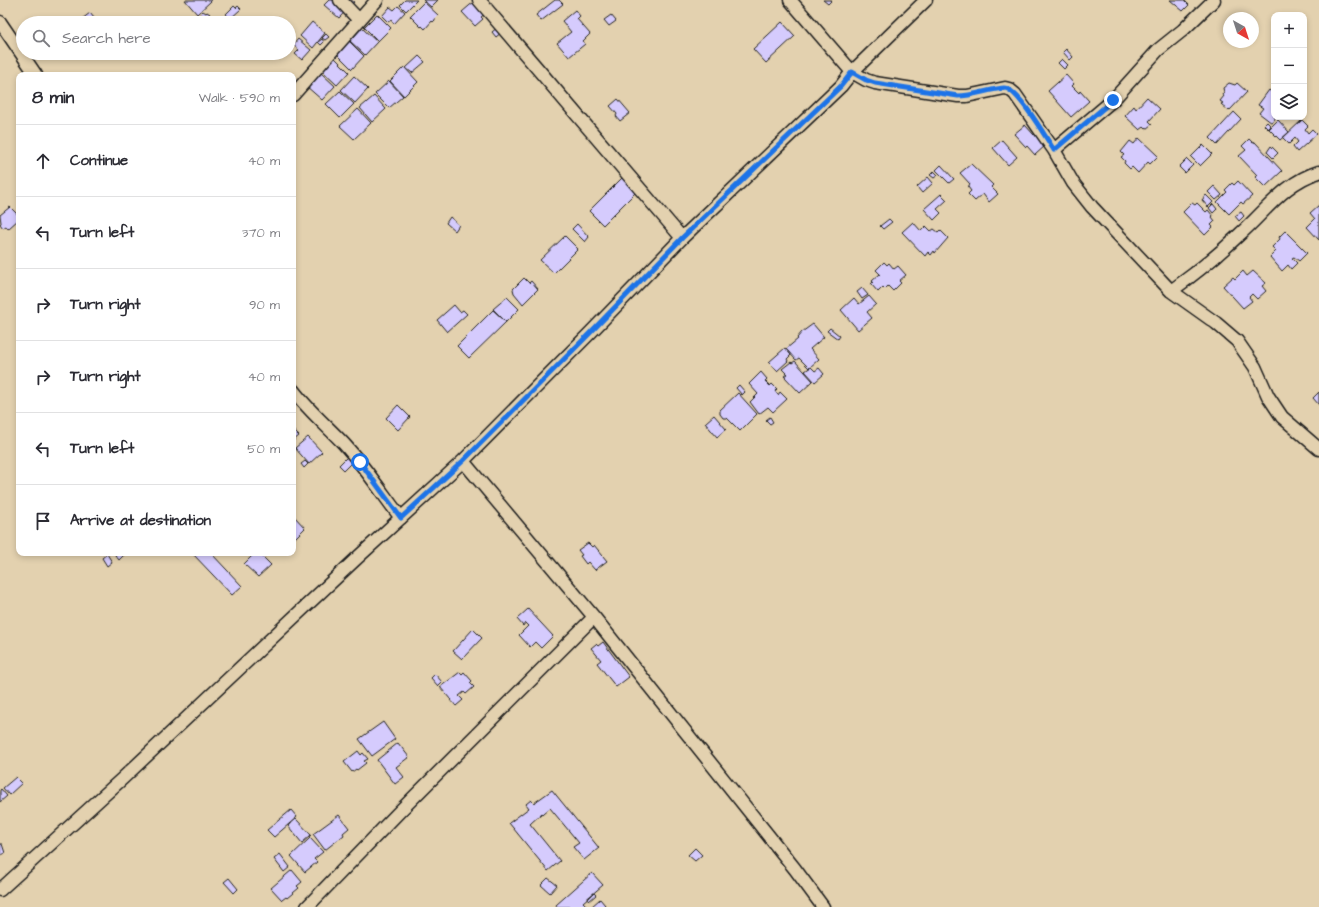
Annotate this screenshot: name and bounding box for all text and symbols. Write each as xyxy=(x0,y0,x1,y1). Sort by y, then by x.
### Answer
north arrow xyxy=(1223,12,1259,48)
map controls xyxy=(1271,12,1307,120)
button: + xyxy=(1271,12,1307,48)
search box xyxy=(16,16,296,60)
icon: search xyxy=(30,27,52,49)
text: Search here xyxy=(62,28,151,49)
button: − xyxy=(1271,48,1307,84)
button: layers xyxy=(1271,84,1307,120)
text: 8 min xyxy=(32,86,74,110)
text: Walk · 590 m xyxy=(199,89,280,107)
route end xyxy=(1104,91,1122,109)
icon: ahead xyxy=(32,150,54,172)
text: Continue xyxy=(70,150,128,171)
text: 40 m xyxy=(248,152,280,170)
icon: left xyxy=(32,222,54,244)
text: Turn left xyxy=(70,222,134,243)
text: 370 m xyxy=(242,224,280,242)
icon: right xyxy=(32,294,54,316)
text: Turn right xyxy=(70,294,141,315)
text: 90 m xyxy=(249,296,280,314)
icon: right xyxy=(32,366,54,388)
text: Turn right xyxy=(70,366,141,387)
text: 40 m xyxy=(248,368,280,386)
icon: left xyxy=(32,438,54,460)
text: Turn left xyxy=(70,438,134,459)
text: 50 m xyxy=(247,440,280,458)
route start xyxy=(351,453,369,471)
icon: arrive xyxy=(32,510,54,532)
text: Arrive at destination xyxy=(70,510,211,531)

